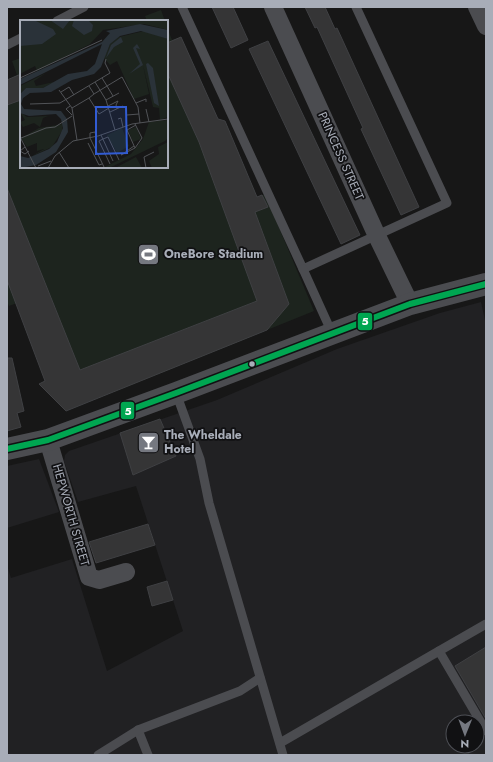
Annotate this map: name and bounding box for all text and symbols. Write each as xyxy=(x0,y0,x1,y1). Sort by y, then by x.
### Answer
inset map xyxy=(20,20,168,168)
street label: PRINCESS STREET xyxy=(314,109,369,203)
sports icon: OneBore Stadium xyxy=(136,241,162,267)
place label: OneBore Stadium xyxy=(164,245,263,263)
line badge: 5 xyxy=(357,312,373,331)
text: 5 xyxy=(361,313,369,329)
unlabelled marker xyxy=(247,359,257,369)
line badge: 5 xyxy=(120,401,135,420)
text: 5 xyxy=(124,403,132,419)
place label: The Wheldale Hotel xyxy=(164,426,242,458)
bar icon: The Wheldale Hotel xyxy=(136,429,162,455)
street label: HEPWORTH STREET xyxy=(48,462,94,568)
north arrow xyxy=(445,714,485,754)
text: N xyxy=(460,736,469,752)

